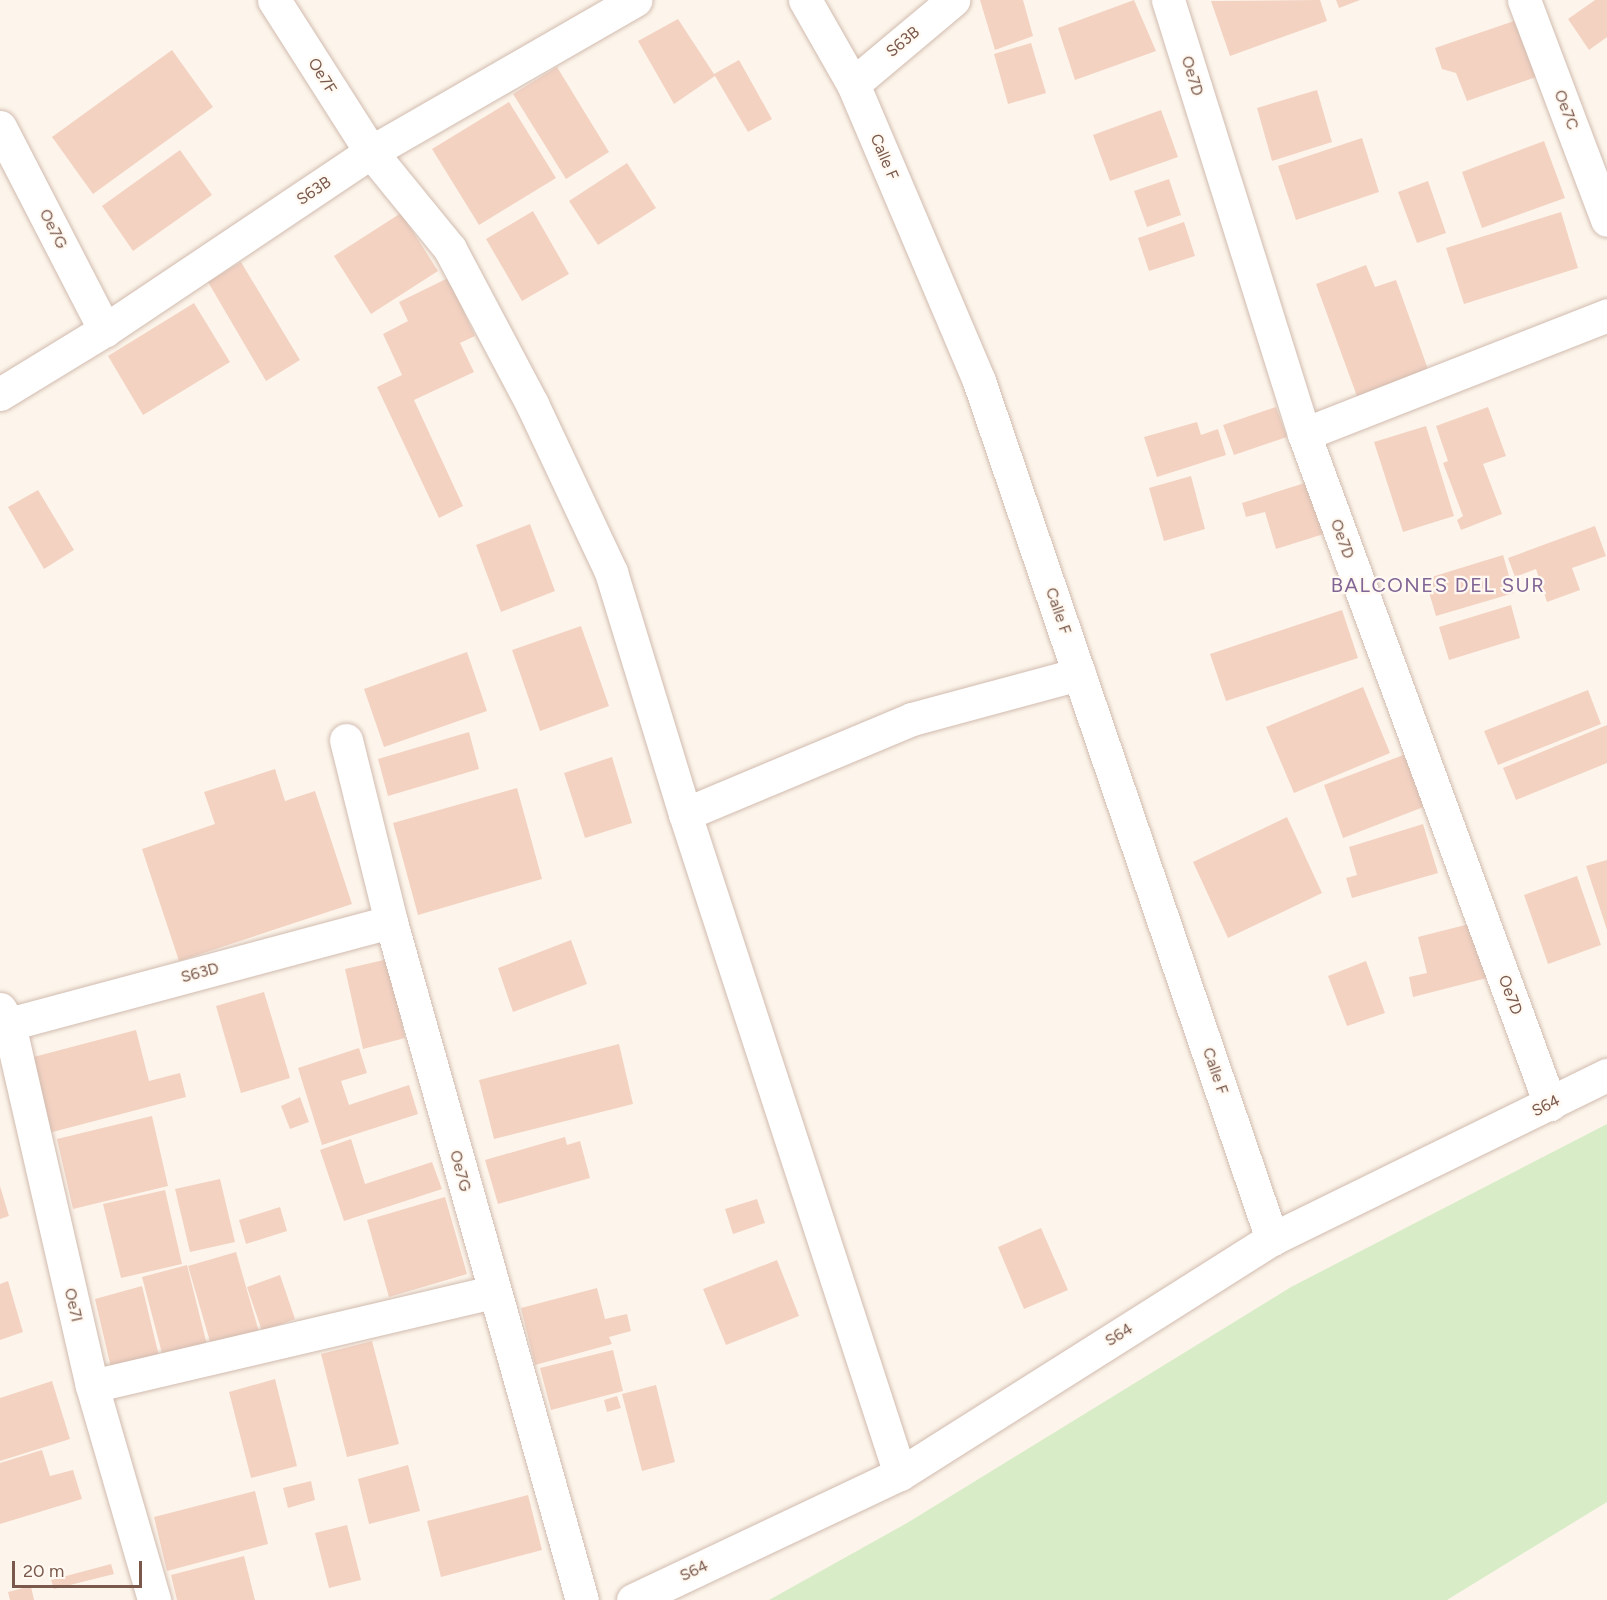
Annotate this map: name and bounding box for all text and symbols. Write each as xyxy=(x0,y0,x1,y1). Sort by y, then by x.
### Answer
street label: S63B xyxy=(883,23,923,61)
street label: Oe7D xyxy=(1177,54,1207,98)
street label: Oe7F xyxy=(304,55,340,97)
street label: Oe7C xyxy=(1550,87,1582,133)
street label: Calle F xyxy=(866,131,902,183)
street label: S63B xyxy=(293,173,335,209)
street label: Oe7G xyxy=(35,206,71,252)
street label: Oe7D xyxy=(1326,517,1358,561)
district label: BALCONES DEL SUR xyxy=(1331,573,1545,597)
street label: Calle F xyxy=(1041,585,1075,637)
street label: S63D xyxy=(179,959,221,987)
street label: Oe7D xyxy=(1494,973,1526,1017)
street label: Calle F xyxy=(1198,1045,1232,1097)
street label: S64 xyxy=(1529,1091,1563,1121)
street label: Oe7G xyxy=(445,1148,475,1194)
street label: Oe7I xyxy=(60,1286,86,1324)
street label: S64 xyxy=(1102,1319,1136,1351)
scale bar xyxy=(15,1549,146,1587)
street label: S64 xyxy=(677,1556,711,1586)
text: 20 m xyxy=(23,1560,64,1582)

